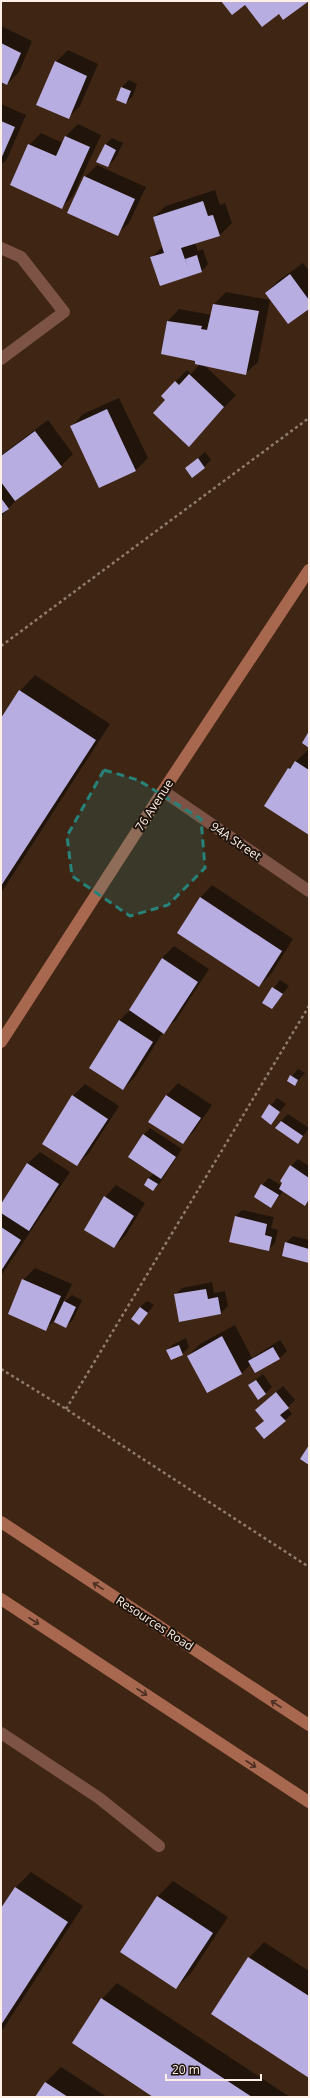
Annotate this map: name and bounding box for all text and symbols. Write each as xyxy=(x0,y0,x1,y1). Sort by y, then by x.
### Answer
street label: 76 Avenue xyxy=(131,776,177,834)
street label: 94A Street xyxy=(207,818,265,864)
one-way arrow xyxy=(93,1582,104,1590)
street label: Resources Road xyxy=(113,1592,197,1654)
one-way arrow xyxy=(28,1617,39,1625)
one-way arrow xyxy=(136,1689,148,1697)
one-way arrow xyxy=(271,1699,282,1708)
one-way arrow xyxy=(245,1760,256,1768)
scale bar xyxy=(166,2056,261,2082)
text: 20 m xyxy=(172,2061,200,2078)

